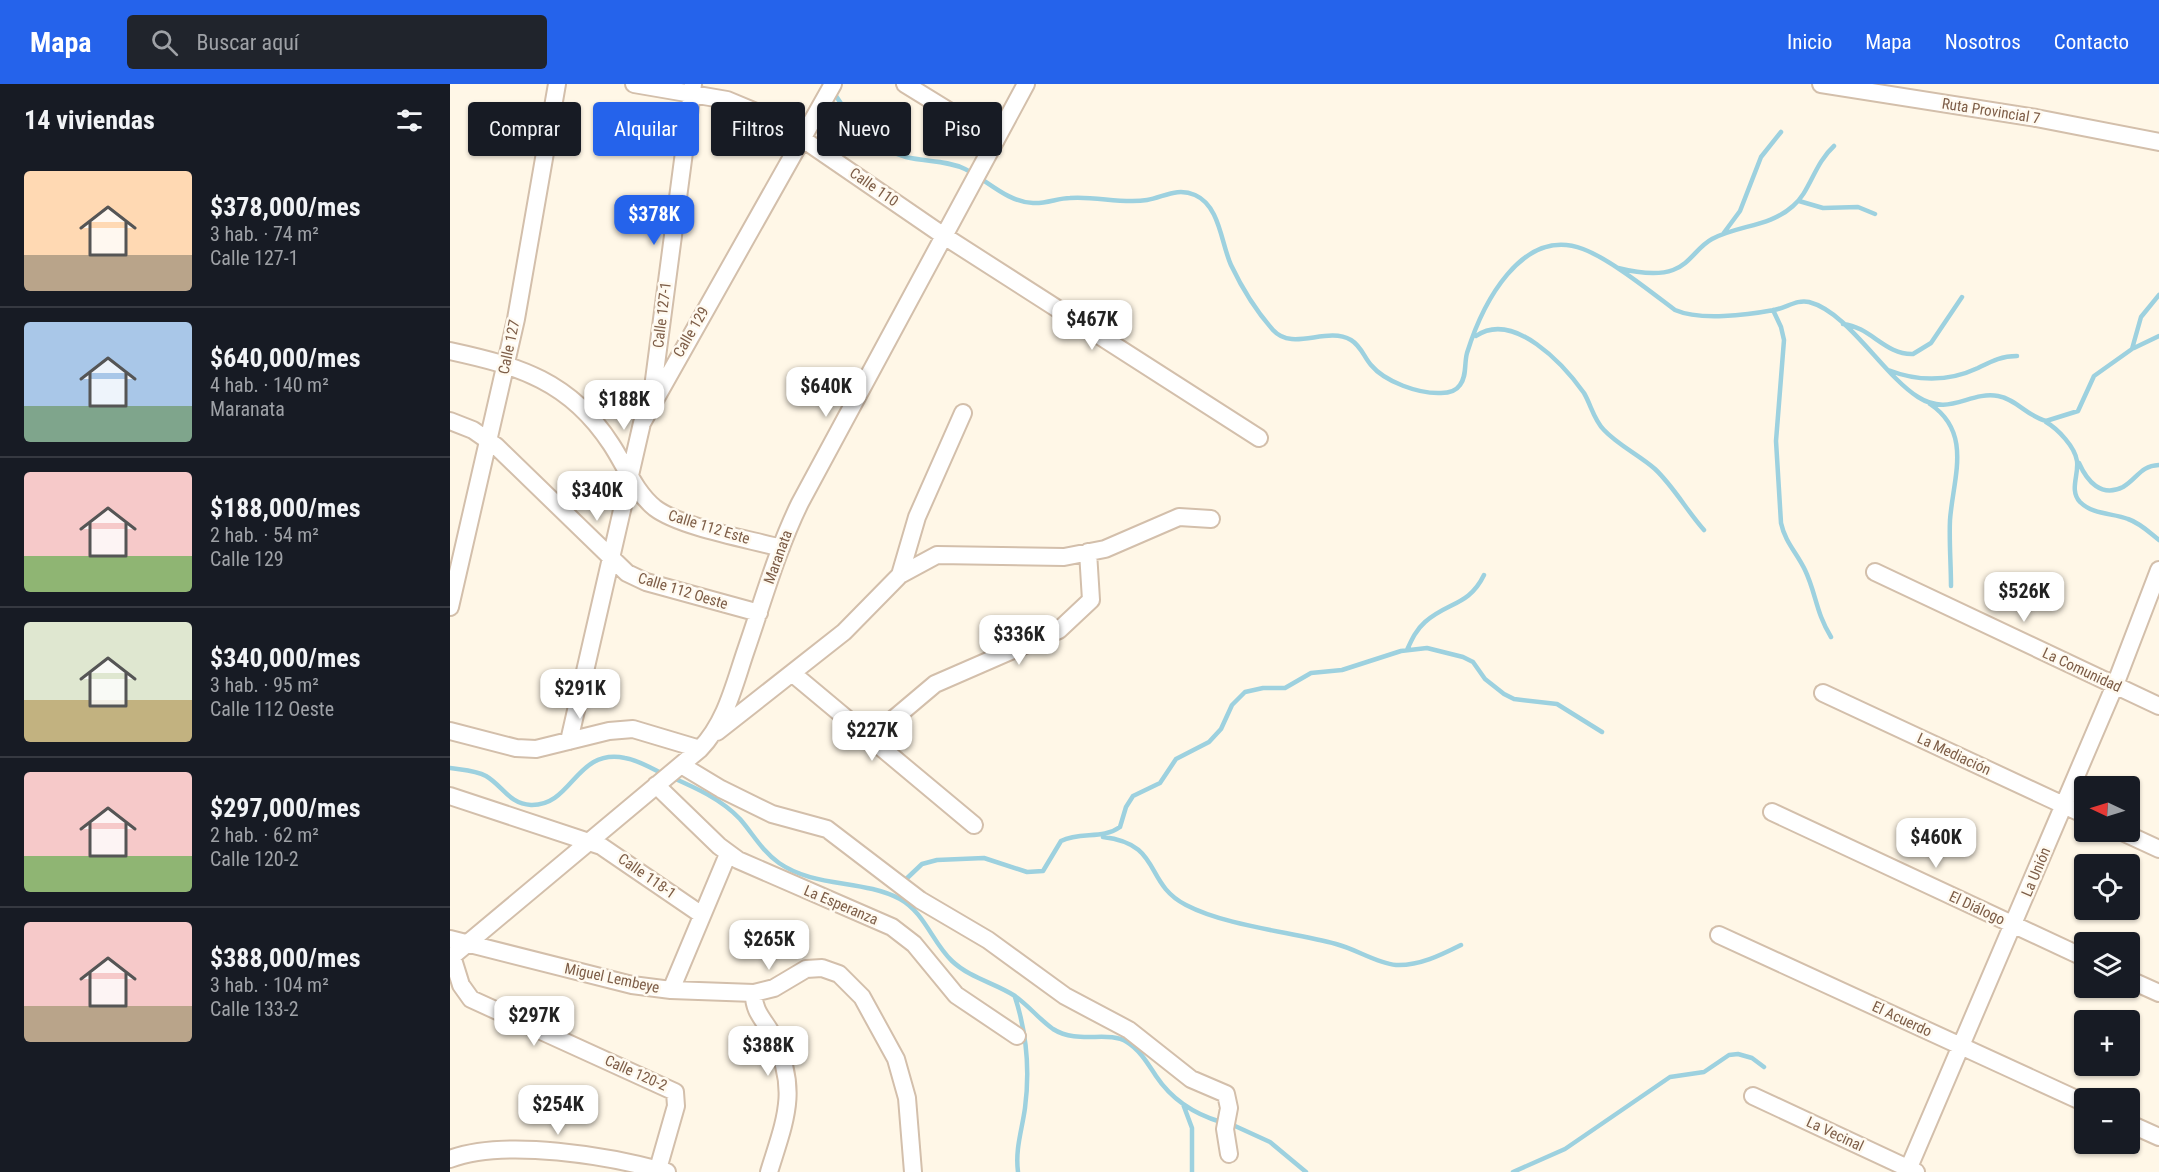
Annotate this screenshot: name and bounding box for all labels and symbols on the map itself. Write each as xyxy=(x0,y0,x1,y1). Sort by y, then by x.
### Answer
street label: Ruta Provincial 7 xyxy=(1941,94,2041,128)
street label: Calle 110 xyxy=(846,164,902,210)
pin: $378K xyxy=(612,195,696,246)
street label: Calle 127-1 xyxy=(649,281,675,349)
pin: $467K xyxy=(1050,300,1134,351)
street label: Calle 129 xyxy=(669,304,713,360)
street label: Calle 127 xyxy=(494,318,524,376)
pin: $640K xyxy=(784,367,868,418)
pin: $188K xyxy=(582,380,666,431)
pin: $340K xyxy=(555,471,639,522)
street label: Calle 112 Este xyxy=(666,506,752,548)
street label: Maranata xyxy=(760,528,796,586)
street label: Calle 112 Oeste xyxy=(636,569,730,613)
pin: $526K xyxy=(1982,572,2066,623)
pin: $336K xyxy=(977,615,1061,666)
street label: La Comunidad xyxy=(2040,644,2124,696)
pin: $291K xyxy=(538,669,622,720)
pin: $227K xyxy=(830,711,914,762)
street label: La Mediación xyxy=(1914,729,1994,779)
north arrow xyxy=(2074,776,2140,842)
pin: $460K xyxy=(1894,818,1978,869)
street label: La Unión xyxy=(2018,845,2054,899)
street label: Calle 118-1 xyxy=(615,850,679,902)
street label: La Esperanza xyxy=(801,881,881,929)
street label: El Diálogo xyxy=(1946,887,2008,929)
pin: $265K xyxy=(727,920,811,971)
street label: Miguel Lembeye xyxy=(563,959,661,997)
pin: $297K xyxy=(492,996,576,1047)
street label: El Acuerdo xyxy=(1869,997,1935,1041)
pin: $388K xyxy=(726,1026,810,1077)
street label: Calle 120-2 xyxy=(602,1051,670,1095)
pin: $254K xyxy=(516,1085,600,1136)
street label: La Vecinal xyxy=(1803,1113,1867,1155)

